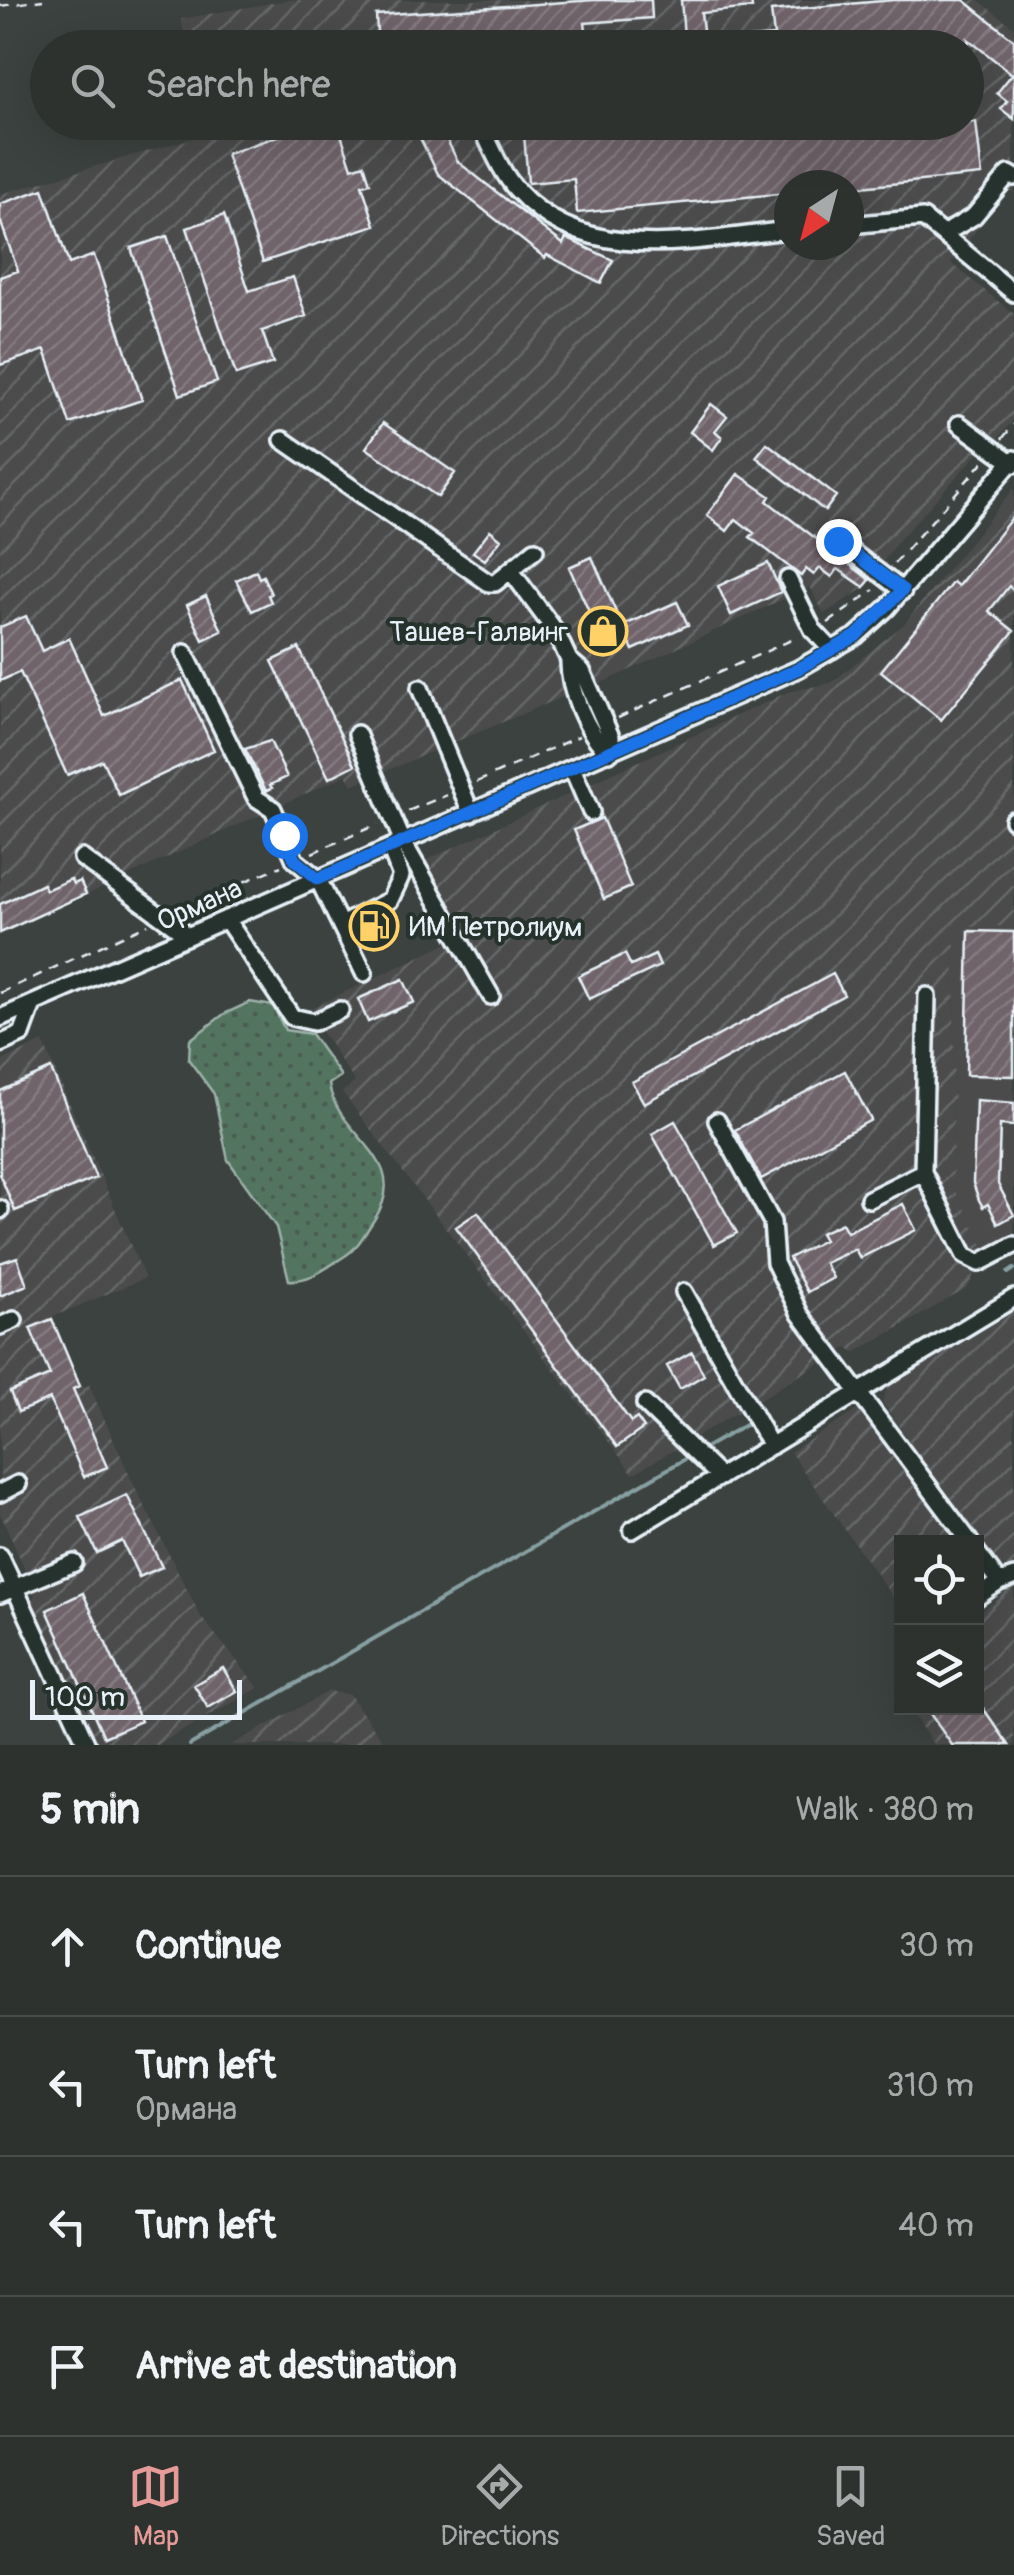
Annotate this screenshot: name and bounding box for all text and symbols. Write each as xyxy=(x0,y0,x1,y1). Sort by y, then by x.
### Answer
search box xyxy=(30,30,984,140)
icon: search xyxy=(65,58,120,113)
text: Search here xyxy=(145,61,331,109)
north arrow xyxy=(774,170,864,260)
route end xyxy=(816,519,862,565)
shop icon: Ташев-Галвинг xyxy=(577,605,629,657)
place label: Ташев-Галвинг xyxy=(389,615,568,650)
route start xyxy=(262,813,308,859)
street label: Ормана xyxy=(152,871,248,940)
fuel station icon: ИМ Петролиум xyxy=(348,900,400,952)
place label: ИМ Петролиум xyxy=(409,910,583,945)
map controls xyxy=(894,1535,984,1715)
button: locate xyxy=(894,1535,984,1625)
button: layers xyxy=(894,1625,984,1715)
scale bar xyxy=(30,1675,242,1720)
text: 100 m xyxy=(45,1680,125,1715)
text: 5 min xyxy=(40,1784,140,1836)
text: Walk · 380 m xyxy=(795,1790,974,1830)
icon: ahead xyxy=(40,1919,95,1974)
text: Continue xyxy=(135,1922,281,1970)
text: 30 m xyxy=(899,1926,974,1966)
text: Turn left xyxy=(135,2042,276,2090)
icon: left xyxy=(40,2059,95,2114)
text: 310 m xyxy=(886,2066,974,2106)
text: Ормана xyxy=(135,2090,237,2130)
icon: left xyxy=(40,2199,95,2254)
text: Turn left xyxy=(135,2202,276,2250)
text: 40 m xyxy=(898,2206,974,2246)
icon: arrive xyxy=(40,2339,95,2394)
text: Arrive at destination xyxy=(135,2342,457,2390)
tab: Map xyxy=(128,2459,183,2554)
tab: Directions xyxy=(440,2459,559,2554)
tab: Saved xyxy=(816,2459,886,2554)

